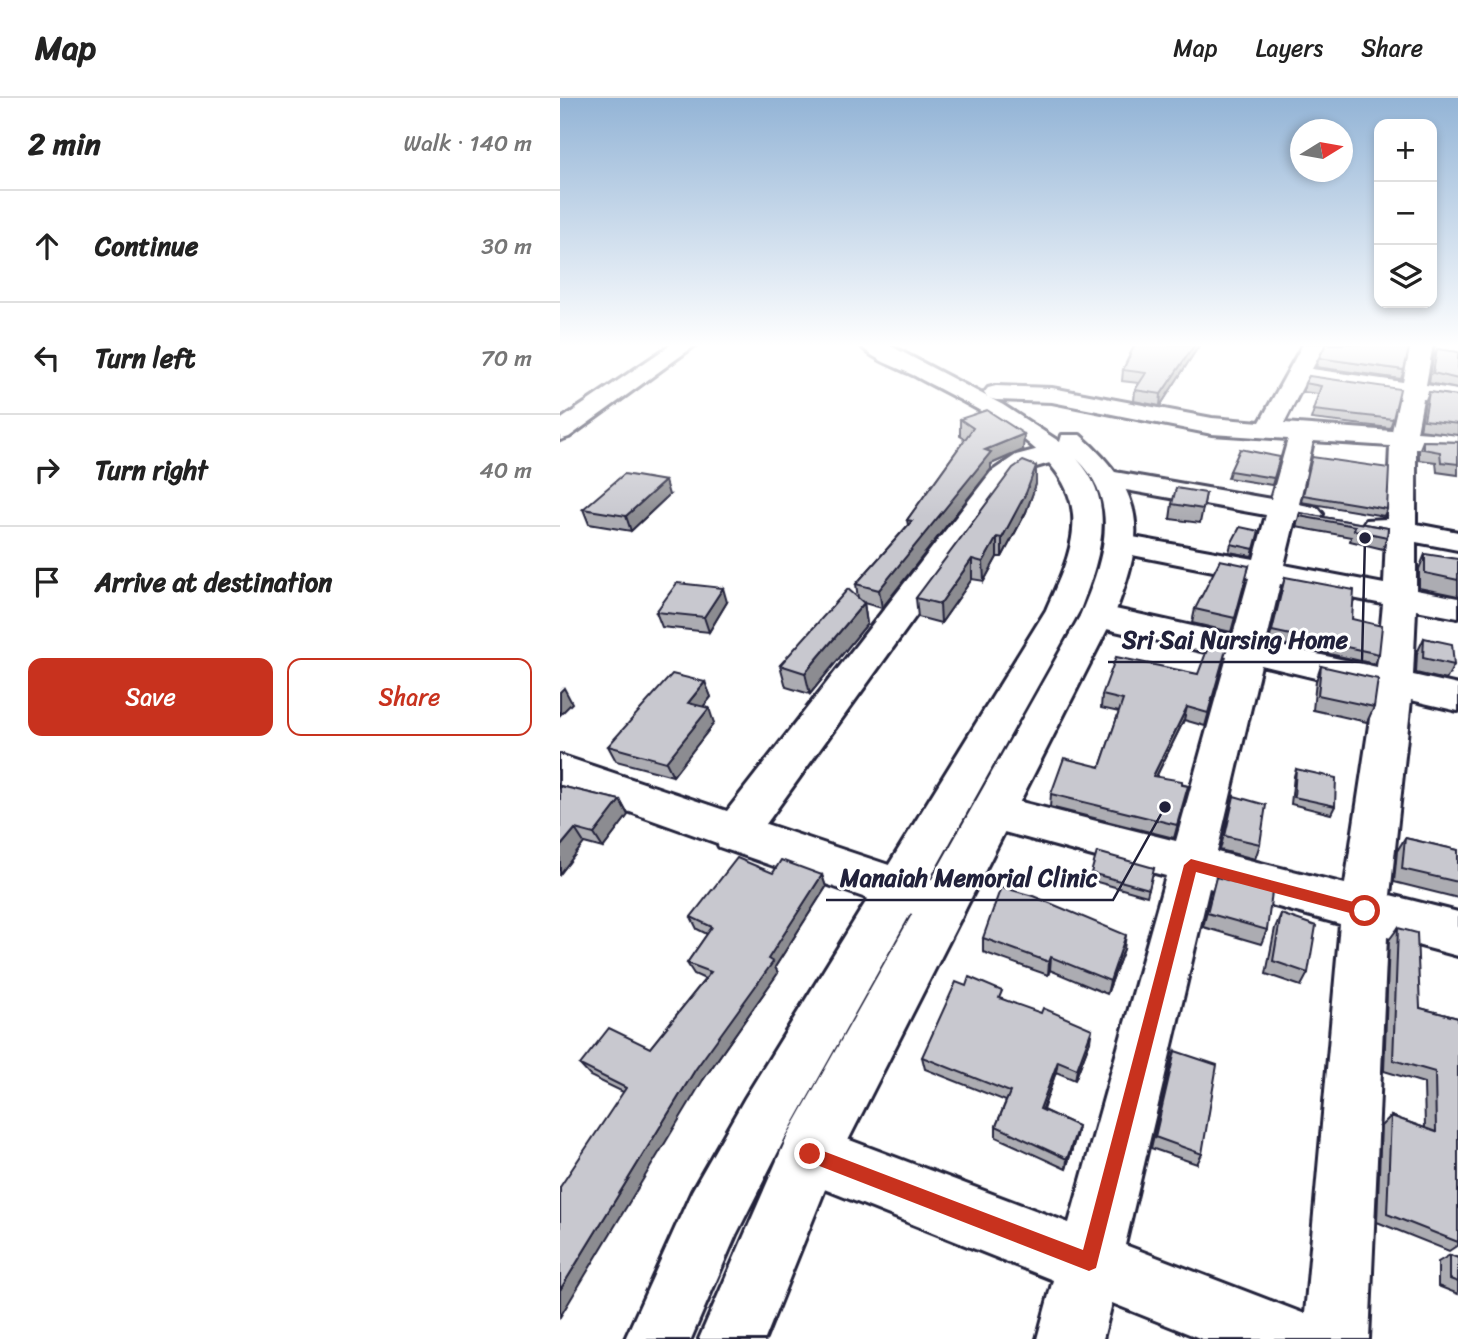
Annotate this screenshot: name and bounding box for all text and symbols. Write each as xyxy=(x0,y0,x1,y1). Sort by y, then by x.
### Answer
text: Map xyxy=(35,19,96,77)
text: Map xyxy=(1173,27,1218,69)
text: Layers xyxy=(1256,27,1323,69)
text: Share xyxy=(1361,27,1423,69)
text: 2 min xyxy=(28,117,101,171)
north arrow xyxy=(1290,119,1353,182)
map controls xyxy=(1374,119,1437,308)
button: + xyxy=(1374,119,1437,182)
text: Walk · 140 m xyxy=(403,123,532,164)
button: − xyxy=(1374,182,1437,245)
text: Continue xyxy=(95,223,198,269)
text: 30 m xyxy=(481,226,532,267)
icon: ahead xyxy=(28,227,66,265)
button: layers xyxy=(1374,245,1437,308)
text: Turn left xyxy=(95,335,195,381)
text: 70 m xyxy=(481,338,532,379)
icon: left xyxy=(28,339,66,377)
text: Turn right xyxy=(95,447,208,493)
text: 40 m xyxy=(479,450,532,491)
icon: right xyxy=(28,451,66,489)
text: Arrive at destination xyxy=(95,559,332,605)
icon: arrive xyxy=(28,563,66,601)
callout: Sri Sai Nursing Home xyxy=(1108,617,1362,662)
text: Sri Sai Nursing Home xyxy=(1121,619,1349,661)
button: Save xyxy=(28,658,273,736)
button: Share xyxy=(287,658,532,736)
callout: Manaiah Memorial Clinic xyxy=(826,855,1113,900)
text: Manaiah Memorial Clinic xyxy=(839,857,1098,899)
route start xyxy=(1349,895,1380,926)
route end xyxy=(794,1138,825,1169)

